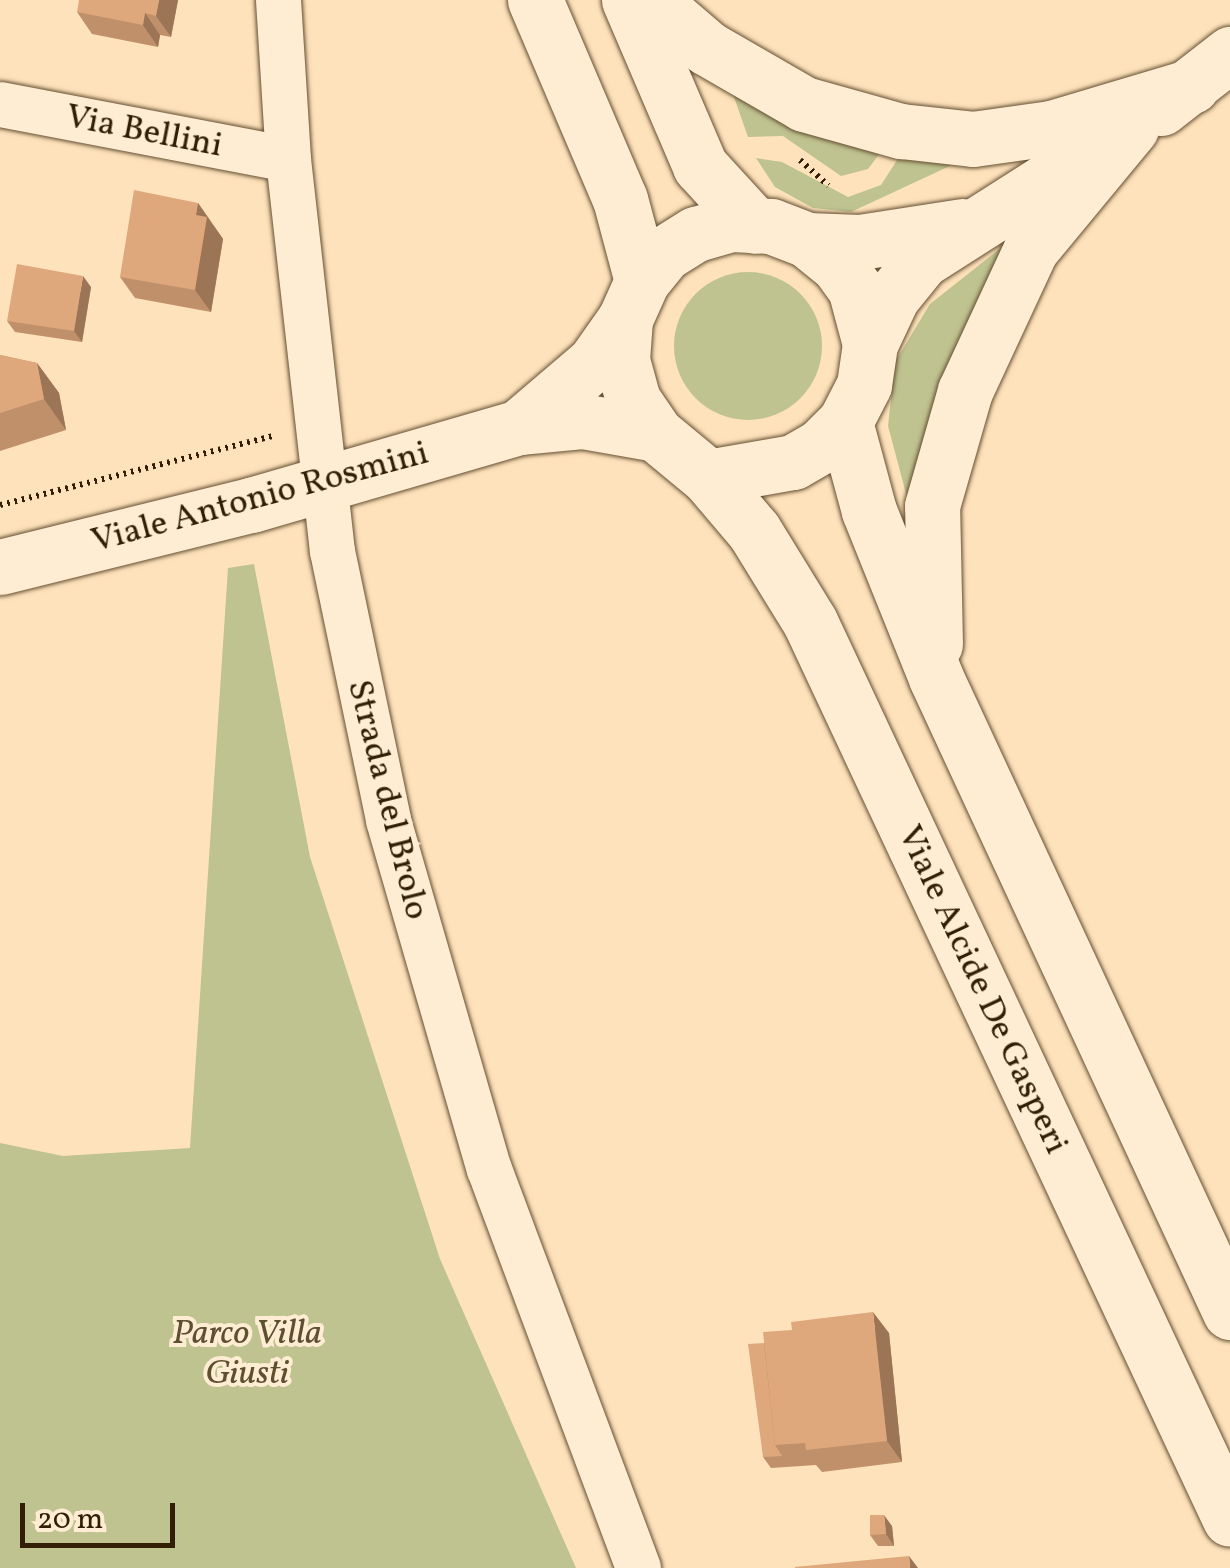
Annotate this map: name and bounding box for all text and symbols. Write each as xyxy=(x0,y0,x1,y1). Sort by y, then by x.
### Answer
street label: Via Bellini xyxy=(62,96,226,168)
street label: Viale Antonio Rosmini xyxy=(87,433,433,563)
street label: Strada del Brolo xyxy=(337,676,437,924)
street label: Viale Alcide De Gasperi xyxy=(887,819,1077,1161)
park label: Parco Villa Giusti xyxy=(172,1313,322,1395)
scale bar xyxy=(25,1483,180,1545)
text: 20 m xyxy=(37,1499,103,1541)

